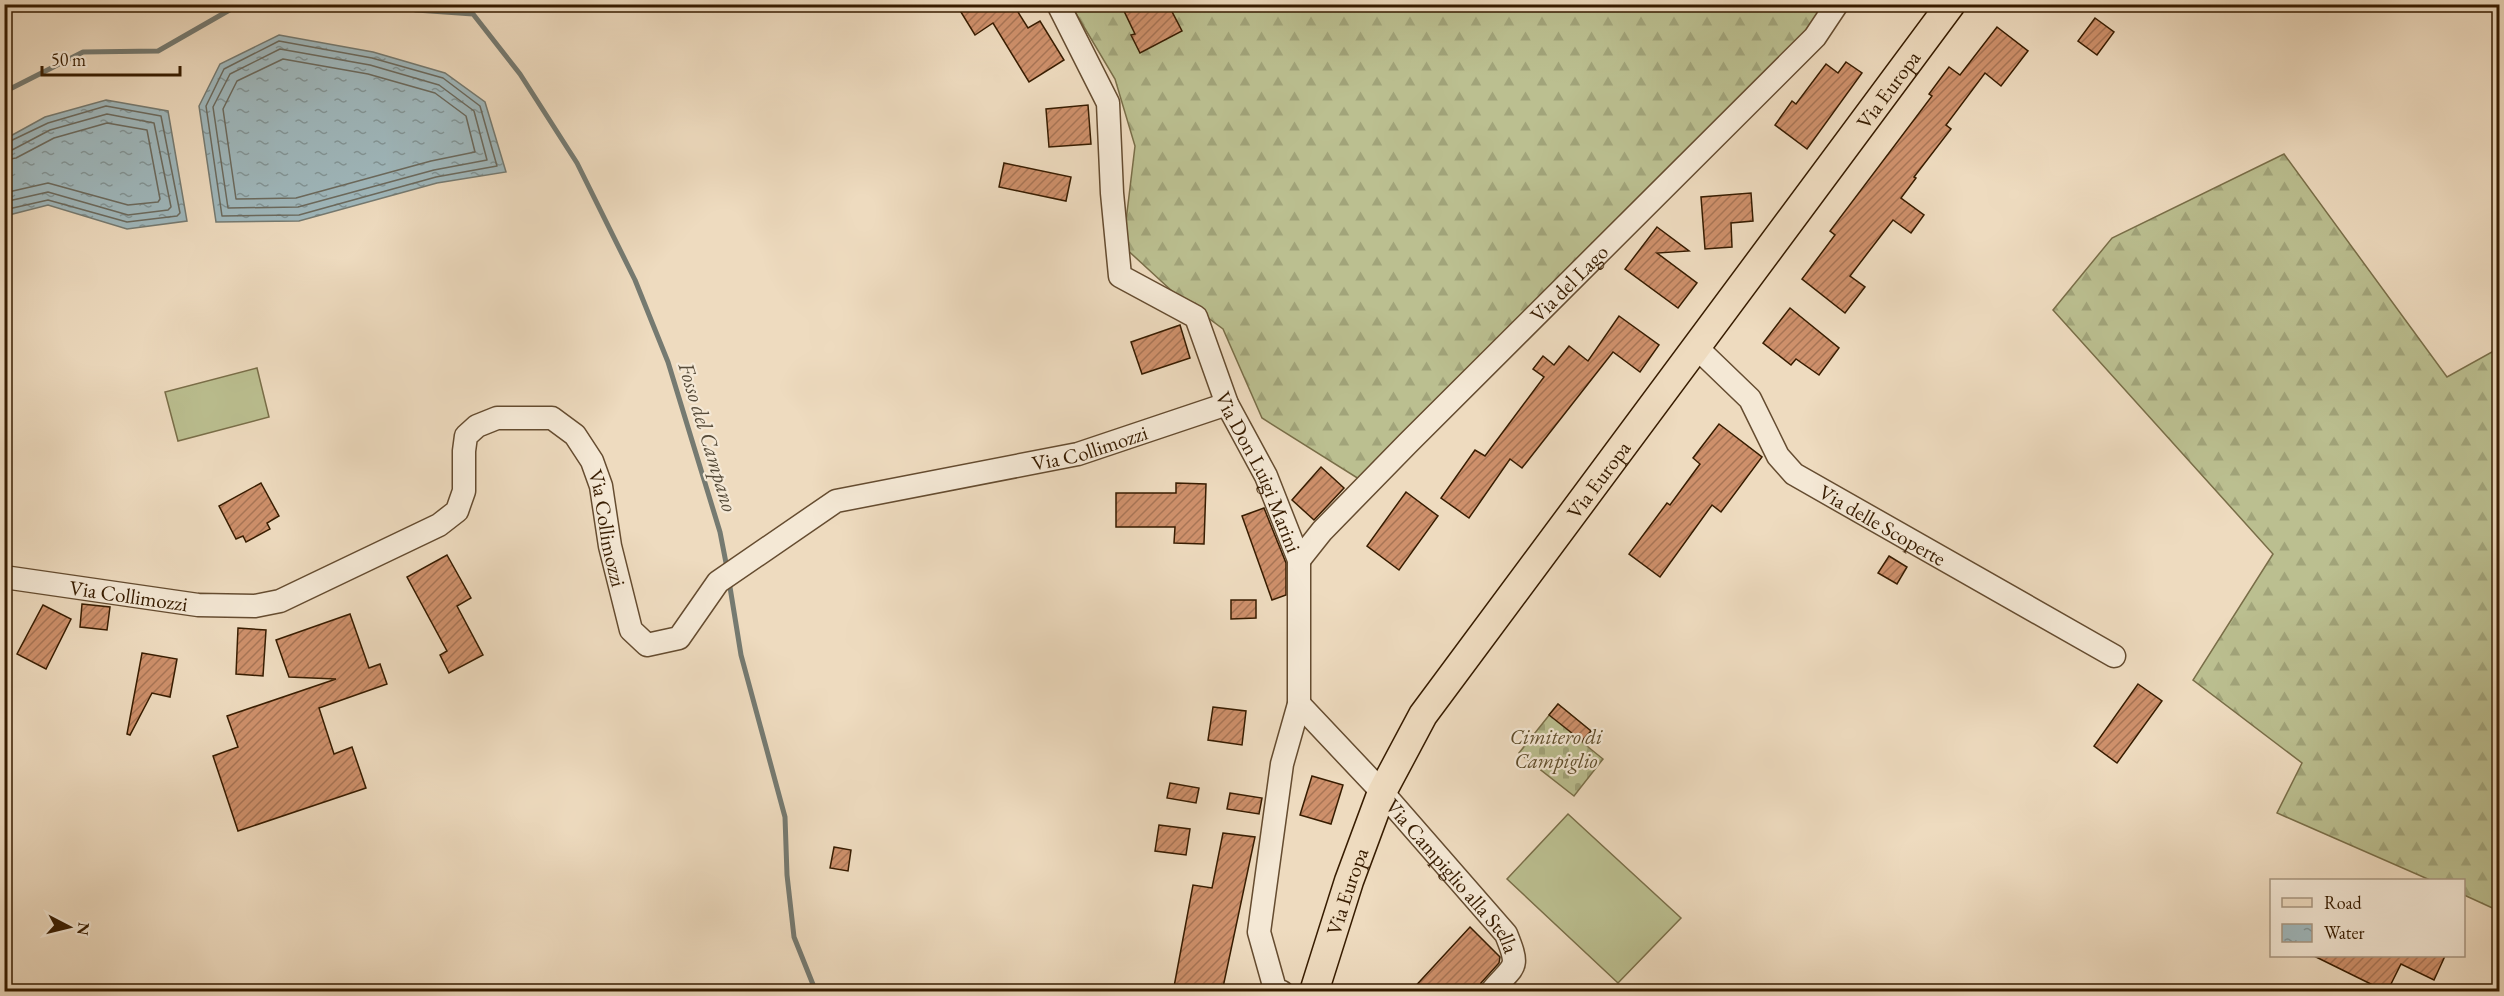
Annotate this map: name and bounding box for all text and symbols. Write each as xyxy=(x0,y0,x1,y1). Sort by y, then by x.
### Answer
scale bar xyxy=(42,39,180,77)
street label: Via Europa xyxy=(1850,44,1926,134)
text: 50 m xyxy=(51,48,86,71)
street label: Via del Lago xyxy=(1524,238,1614,328)
water label: Fosso del Campano xyxy=(671,358,745,515)
street label: Via Don Luigi Marini xyxy=(1210,387,1308,556)
street label: Via Collimozzi xyxy=(1029,418,1151,476)
street label: Via Europa xyxy=(1560,434,1636,524)
street label: Via Collimozzi xyxy=(583,465,633,589)
street label: Via delle Scoperte xyxy=(1814,478,1951,571)
street label: Via Collimozzi xyxy=(68,573,190,617)
park label: Cimitero di Campiglio xyxy=(1510,723,1603,774)
street label: Via Campiglio alla Stella xyxy=(1380,792,1526,957)
street label: Via Europa xyxy=(1319,843,1374,938)
legend xyxy=(2270,879,2465,957)
text: Road xyxy=(2324,891,2363,914)
north arrow xyxy=(39,897,99,957)
text: N xyxy=(72,921,95,937)
text: Water xyxy=(2324,921,2365,944)

